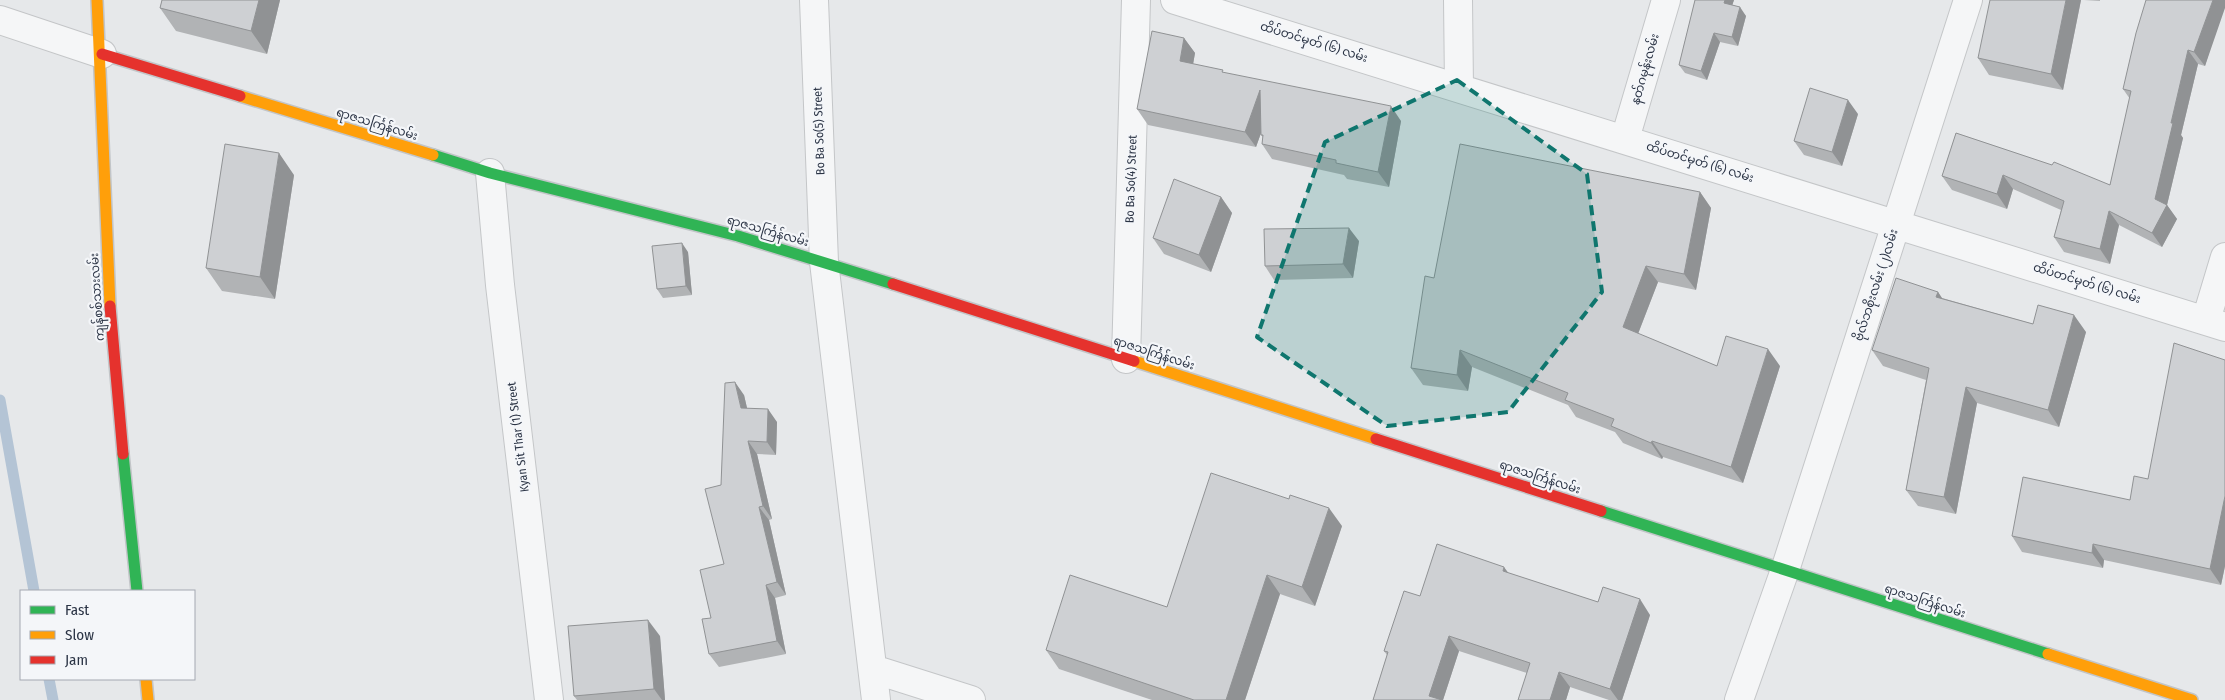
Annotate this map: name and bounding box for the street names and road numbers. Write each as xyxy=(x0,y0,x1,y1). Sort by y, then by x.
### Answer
street label: ထိပ်တင်မှတ် (၆) လမ်း xyxy=(1258,17,1370,68)
street label: နတ်ဂမုန်းလမ်း xyxy=(1626,31,1665,107)
street label: Bo Ba So(5) Street xyxy=(810,87,828,175)
street label: ရာဇသင်္ကြန်လမ်း xyxy=(334,103,420,146)
street label: Bo Ba So(4) Street xyxy=(1122,135,1140,223)
street label: ထိပ်တင်မှတ် (၆) လမ်း xyxy=(1644,137,1756,188)
street label: ရာဇသင်္ကြန်လမ်း xyxy=(725,211,811,252)
street label: ဗိုလ်ဘစိုးလမ်း (၂)လမ်း xyxy=(1849,227,1904,344)
street label: ကျန်စစ်သားလမ်း xyxy=(85,252,110,342)
street label: ထိပ်တင်မှတ် (၆) လမ်း xyxy=(2031,258,2143,309)
street label: ရာဇသင်္ကြန်လမ်း xyxy=(1111,331,1197,376)
street label: Kyan Sit Thar (1) Street xyxy=(504,381,532,493)
street label: ရာဇသင်္ကြန်လမ်း xyxy=(1497,455,1583,500)
street label: ရာဇသင်္ကြန်လမ်း xyxy=(1882,579,1968,624)

